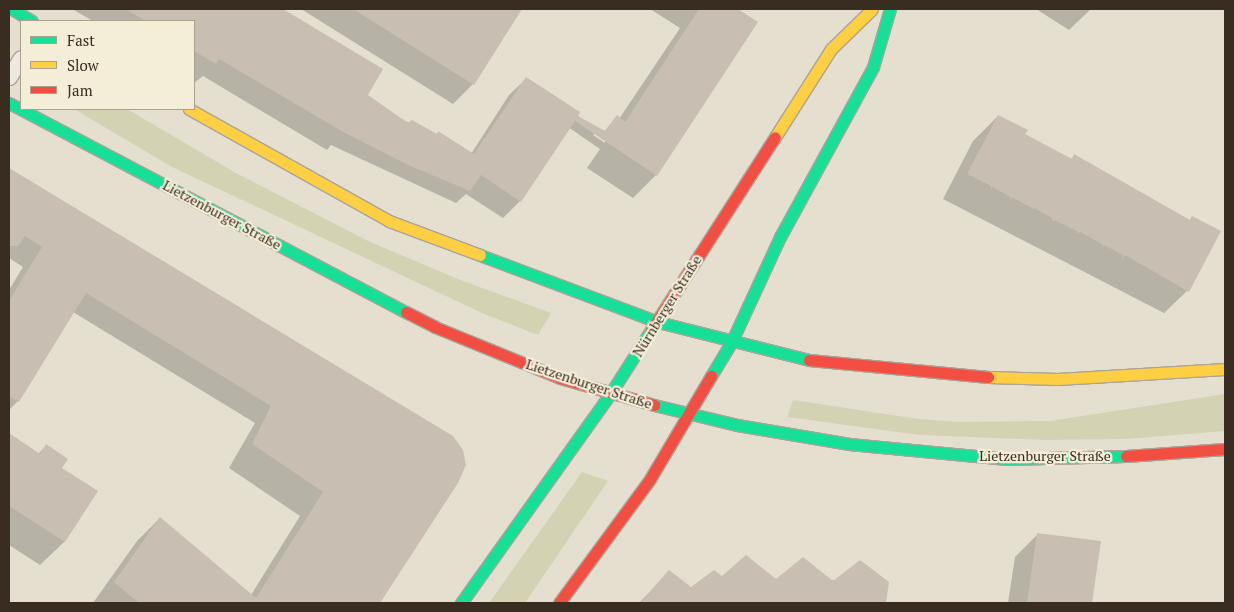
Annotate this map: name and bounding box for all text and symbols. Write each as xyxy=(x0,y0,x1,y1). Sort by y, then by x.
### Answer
legend xyxy=(20,20,195,110)
text: Fast xyxy=(67,30,95,50)
text: Slow xyxy=(67,55,99,75)
text: Jam xyxy=(67,80,93,100)
street label: Lietzenburger Straße xyxy=(160,177,284,253)
street label: Nürnberger Straße xyxy=(629,252,705,360)
street label: Lietzenburger Straße xyxy=(524,356,654,412)
street label: Lietzenburger Straße xyxy=(979,448,1111,464)

